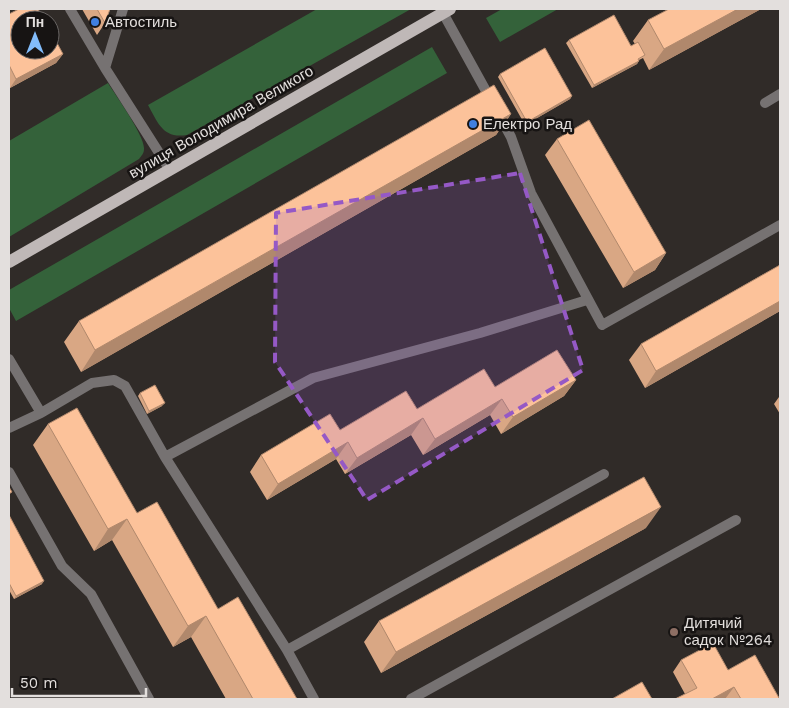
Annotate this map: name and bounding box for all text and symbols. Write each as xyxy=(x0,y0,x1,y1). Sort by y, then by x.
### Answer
north arrow xyxy=(10,10,60,60)
place label: Автостиль xyxy=(105,13,177,31)
text: Пн xyxy=(26,14,44,30)
marker: Автостиль xyxy=(89,16,101,28)
street label: вулиця Володимира Великого xyxy=(126,62,316,182)
place label: Електро Рад xyxy=(483,115,572,133)
marker: Електро Рад xyxy=(467,118,479,130)
place label: Дитячий садок №264 xyxy=(684,614,772,649)
marker: Дитячий садок №264 xyxy=(668,626,680,638)
scale bar xyxy=(12,666,146,698)
text: 50 m xyxy=(20,674,57,692)

